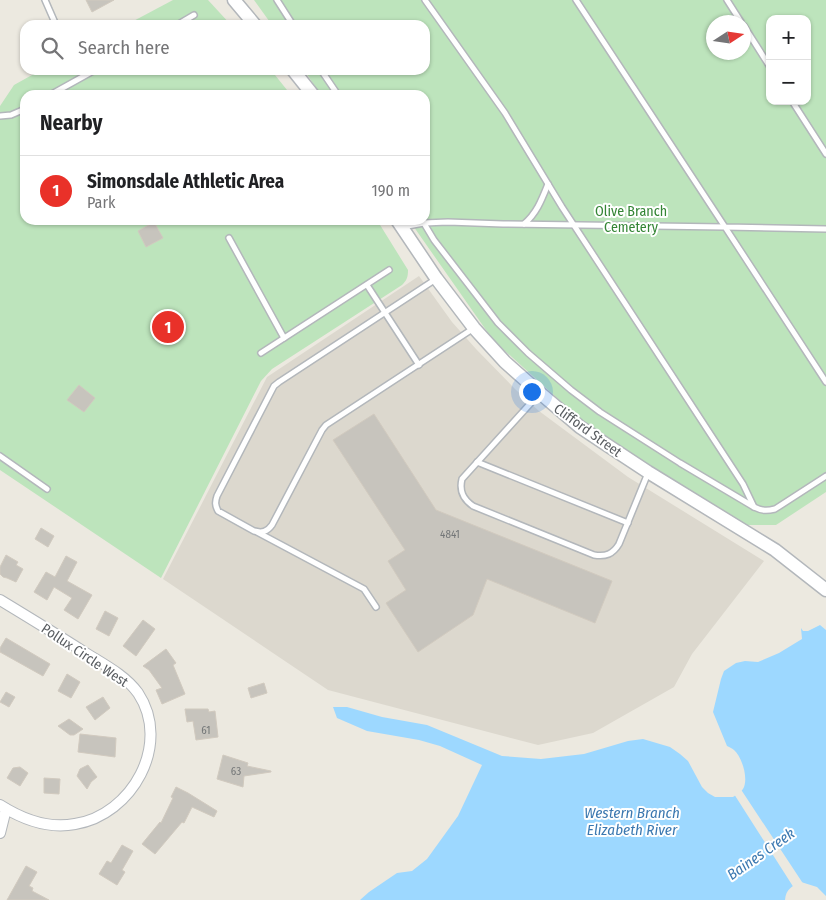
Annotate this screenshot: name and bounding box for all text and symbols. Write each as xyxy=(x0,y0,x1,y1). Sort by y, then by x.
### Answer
north arrow xyxy=(706,15,751,60)
map controls xyxy=(766,15,811,105)
button: + xyxy=(766,15,811,60)
search box xyxy=(20,20,430,75)
icon: search xyxy=(38,34,66,62)
text: Search here xyxy=(78,36,170,59)
button: − xyxy=(766,60,811,105)
text: Nearby xyxy=(40,110,102,136)
text: Simonsdale Athletic Area xyxy=(87,170,284,193)
text: 1 xyxy=(53,181,59,200)
text: 190 m xyxy=(372,181,410,200)
text: Park xyxy=(87,193,115,212)
park label: Olive Branch Cemetery xyxy=(595,203,667,236)
pin: 1 xyxy=(152,308,184,346)
your location xyxy=(519,379,545,405)
street label: Clifford Street xyxy=(550,400,625,461)
house number: 4841 xyxy=(440,528,460,541)
street label: Pollux Circle West xyxy=(38,620,132,691)
house number: 61 xyxy=(201,724,211,737)
house number: 63 xyxy=(231,765,241,778)
water label: Western Branch Elizabeth River xyxy=(584,804,680,839)
water label: Baines Creek xyxy=(724,824,799,884)

